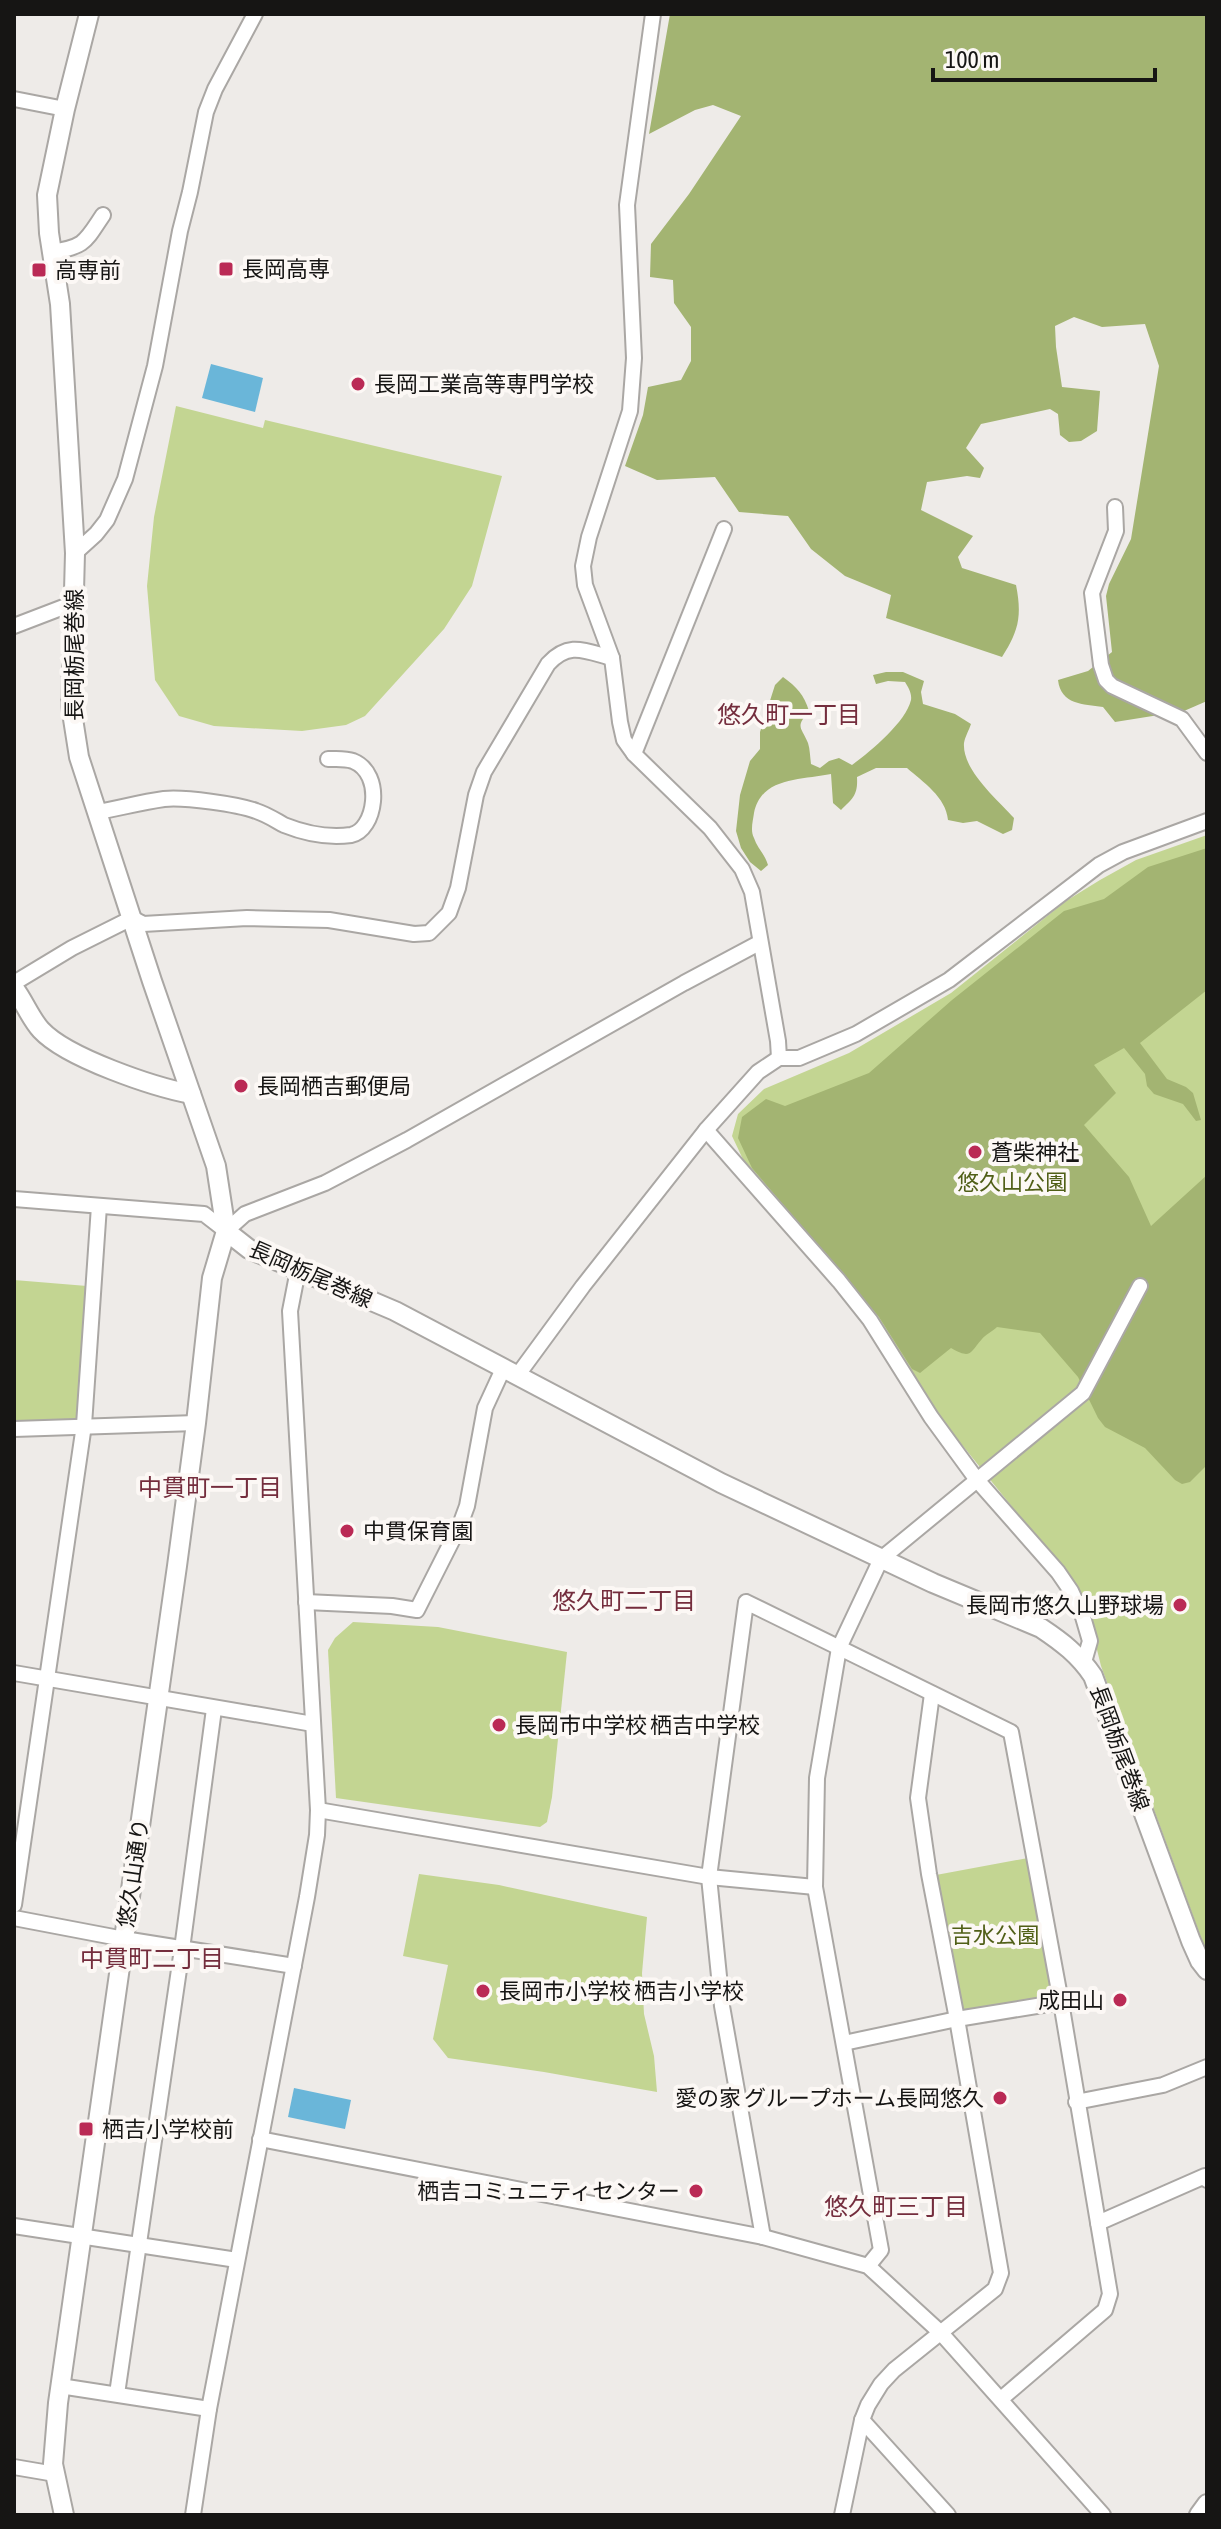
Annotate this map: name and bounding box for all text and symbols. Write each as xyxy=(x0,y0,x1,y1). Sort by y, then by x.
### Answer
scale bar xyxy=(933,32,1155,82)
text: 100 m xyxy=(945,46,999,73)
place label: 長岡高専 xyxy=(242,256,330,282)
place label: 高専前 xyxy=(55,257,121,283)
marker: 長岡高専 xyxy=(217,260,235,278)
marker: 高専前 xyxy=(30,261,48,279)
place label: 長岡工業高等専門学校 xyxy=(374,371,594,397)
marker: 長岡工業高等専門学校 xyxy=(349,375,367,393)
street label: 長岡栃尾巻線 xyxy=(61,589,87,721)
district label: 悠久町一丁目 xyxy=(717,701,861,728)
place label: 長岡栖吉郵便局 xyxy=(257,1073,411,1099)
marker: 長岡栖吉郵便局 xyxy=(232,1077,250,1095)
place label: 蒼柴神社 xyxy=(991,1139,1079,1165)
marker: 蒼柴神社 xyxy=(966,1143,984,1161)
park label: 悠久山公園 xyxy=(957,1169,1067,1195)
street label: 長岡栃尾巻線 xyxy=(245,1235,377,1313)
district label: 中貫町一丁目 xyxy=(138,1474,282,1501)
place label: 中貫保育園 xyxy=(363,1518,473,1544)
marker: 中貫保育園 xyxy=(338,1522,356,1540)
district label: 悠久町二丁目 xyxy=(552,1587,696,1614)
place label: 長岡市悠久山野球場 xyxy=(966,1592,1164,1618)
marker: 長岡市悠久山野球場 xyxy=(1171,1596,1189,1614)
street label: 長岡栃尾巻線 xyxy=(1085,1682,1155,1814)
place label: 長岡市中学校 栖吉中学校 xyxy=(515,1712,760,1738)
marker: 長岡市中学校 栖吉中学校 xyxy=(490,1716,508,1734)
street label: 悠久山通り xyxy=(112,1817,154,1929)
park label: 吉水公園 xyxy=(951,1922,1039,1948)
district label: 中貫町二丁目 xyxy=(80,1945,224,1972)
place label: 長岡市小学校 栖吉小学校 xyxy=(499,1978,744,2004)
marker: 長岡市小学校 栖吉小学校 xyxy=(474,1982,492,2000)
place label: 成田山 xyxy=(1038,1987,1104,2013)
marker: 成田山 xyxy=(1111,1991,1129,2009)
place label: 愛の家 グループホーム長岡悠久 xyxy=(675,2085,984,2111)
marker: 愛の家 グループホーム長岡悠久 xyxy=(991,2089,1009,2107)
place label: 栖吉小学校前 xyxy=(102,2116,234,2142)
marker: 栖吉小学校前 xyxy=(77,2120,95,2138)
place label: 栖吉コミュニティセンター xyxy=(417,2178,680,2204)
marker: 栖吉コミュニティセンター xyxy=(687,2182,705,2200)
district label: 悠久町三丁目 xyxy=(824,2193,968,2220)

